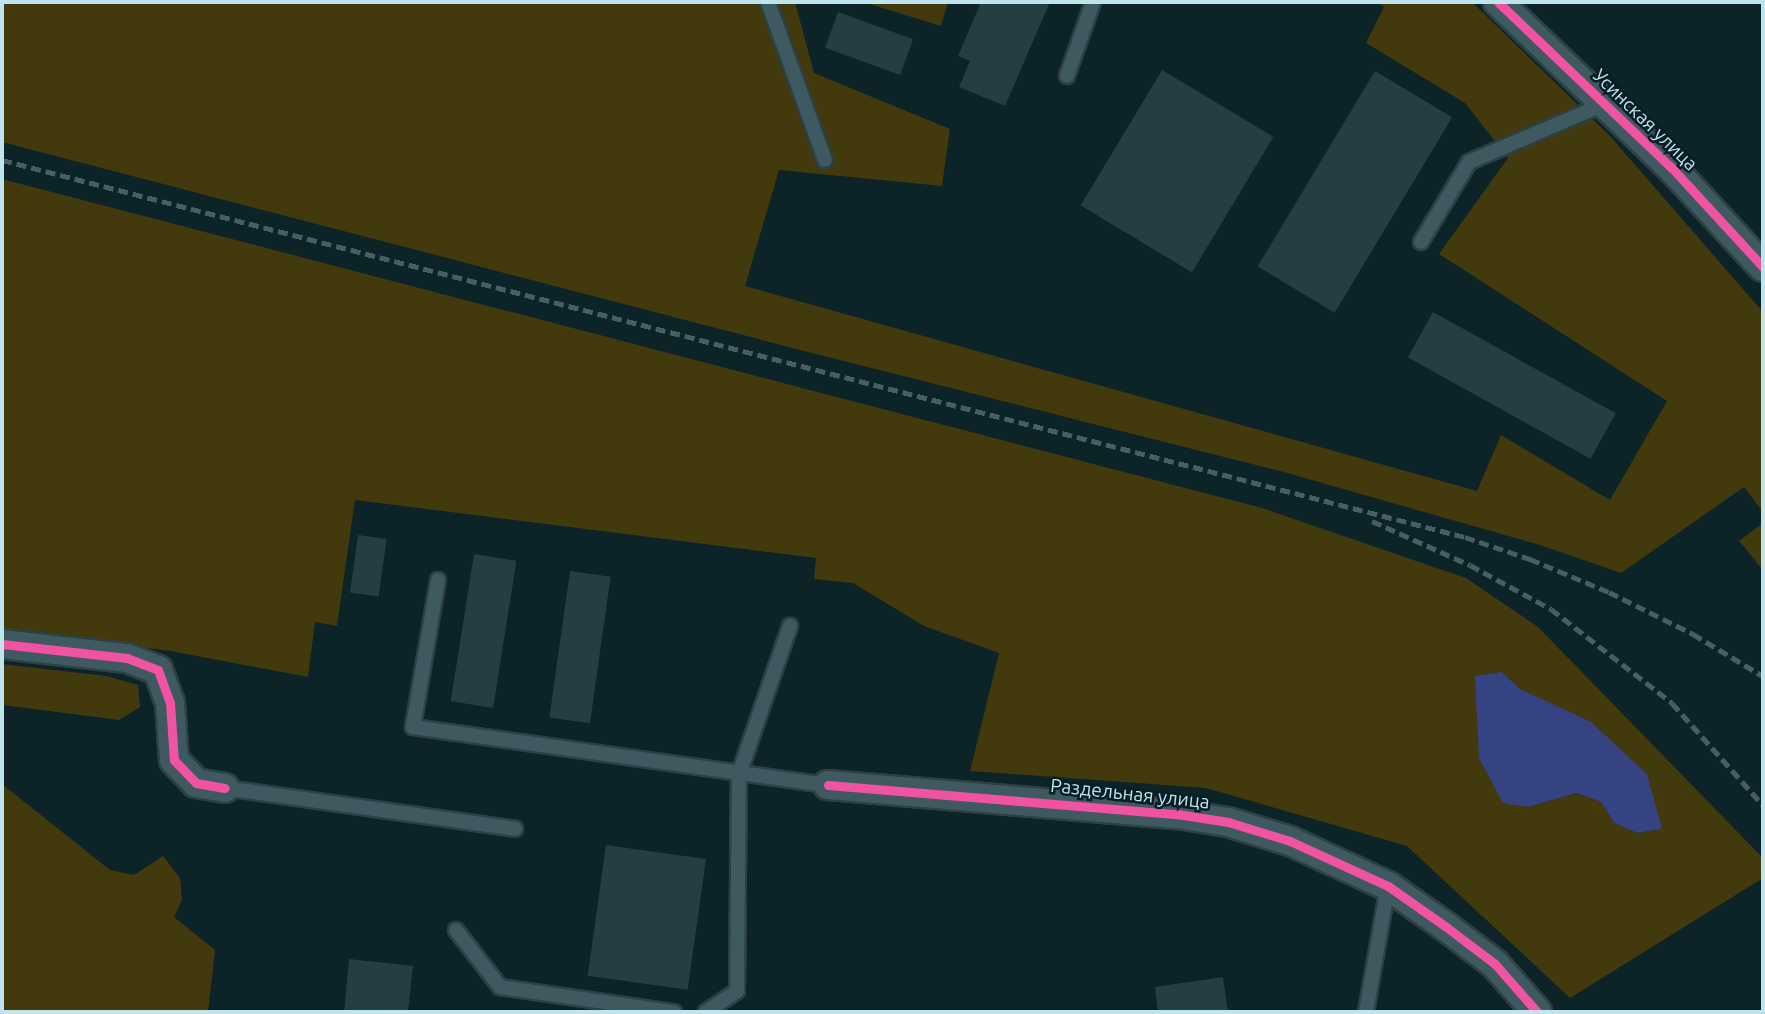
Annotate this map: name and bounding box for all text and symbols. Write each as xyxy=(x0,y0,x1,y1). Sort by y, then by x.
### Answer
street label: Усинская улица xyxy=(1588,64,1702,176)
street label: Раздельная улица xyxy=(1049,774,1211,814)

